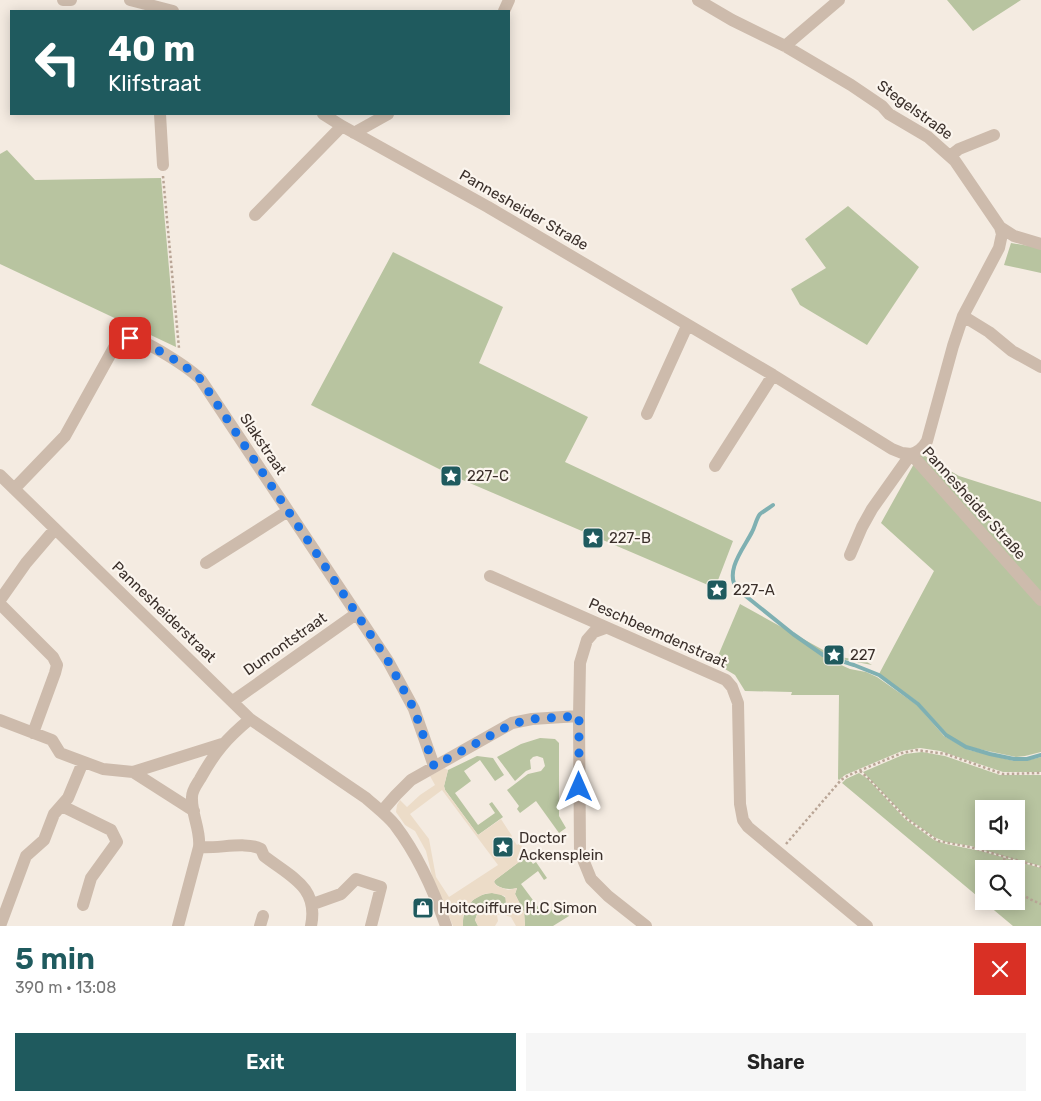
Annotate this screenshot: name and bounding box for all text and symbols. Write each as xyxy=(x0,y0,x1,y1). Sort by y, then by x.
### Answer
text: 40 m xyxy=(108,28,195,70)
icon: left xyxy=(25,30,90,95)
text: Klifstraat xyxy=(108,70,201,97)
street label: Stegelstraße xyxy=(874,77,956,143)
street label: Pannesheider Straße xyxy=(456,166,592,254)
pin xyxy=(109,317,151,359)
icon: arrive xyxy=(116,324,144,352)
street label: Slakstraat xyxy=(236,410,290,478)
street label: Pannesheider Straße xyxy=(919,443,1029,563)
place icon: 227-C xyxy=(439,464,463,488)
place label: 227-C xyxy=(467,467,509,485)
place icon: 227-B xyxy=(581,526,605,550)
place label: 227-B xyxy=(609,529,651,547)
street label: Pannesheiderstraat xyxy=(108,558,220,666)
place icon: 227-A xyxy=(705,578,729,602)
place label: 227-A xyxy=(733,581,775,599)
street label: Peschbeemdenstraat xyxy=(586,594,730,672)
street label: Dumontstraat xyxy=(240,609,330,679)
place icon: 227 xyxy=(822,643,846,667)
place label: 227 xyxy=(850,646,876,664)
position arrow xyxy=(552,760,604,812)
map controls xyxy=(975,800,1025,910)
button: sound xyxy=(975,800,1025,850)
place label: Doctor Ackensplein xyxy=(519,829,603,864)
place icon: Doctor Ackensplein xyxy=(491,835,515,859)
button: search xyxy=(975,860,1025,910)
shop icon: Hoitcoiffure H.C Simon xyxy=(411,896,435,920)
place label: Hoitcoiffure H.C Simon xyxy=(439,899,597,917)
text: 5 min xyxy=(15,941,95,977)
button: close xyxy=(974,943,1026,995)
text: 390 m · 13:08 xyxy=(15,978,116,997)
button: Exit xyxy=(15,1033,516,1091)
button: Share xyxy=(526,1033,1026,1091)

